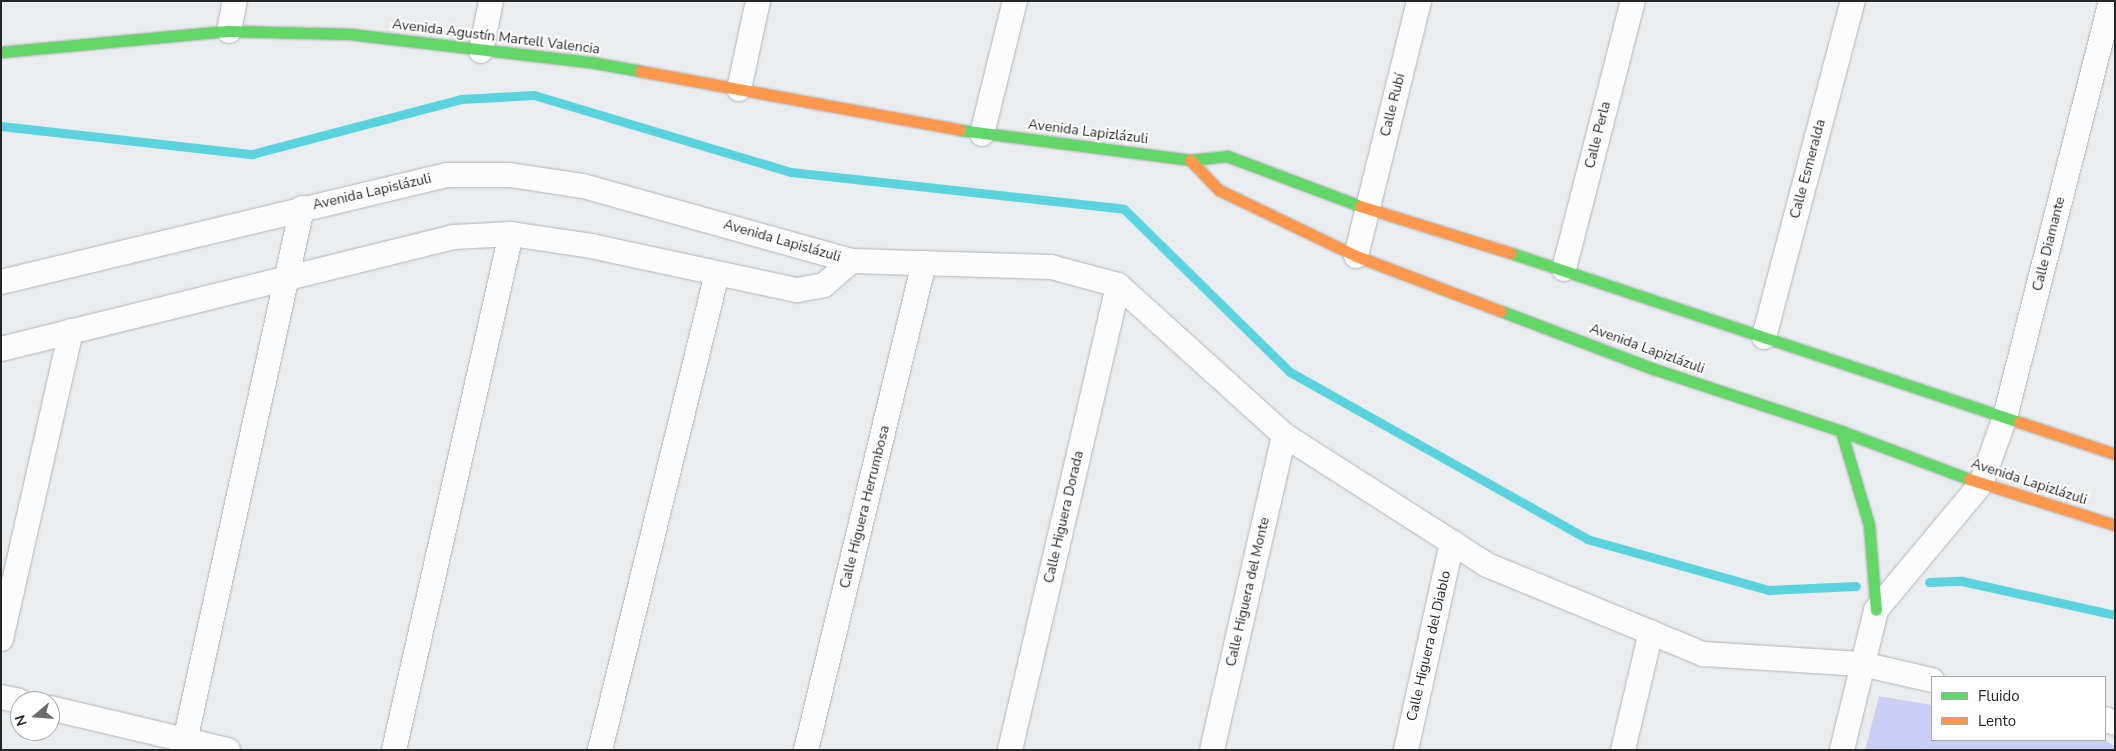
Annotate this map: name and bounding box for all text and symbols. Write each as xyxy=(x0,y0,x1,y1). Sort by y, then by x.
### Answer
street label: Avenida Agustín Martell Valencia xyxy=(391,16,601,58)
street label: Calle Rubí xyxy=(1377,72,1409,138)
street label: Calle Perla xyxy=(1582,100,1614,170)
street label: Avenida Lapizlázuli xyxy=(1027,116,1149,148)
street label: Calle Esmeralda xyxy=(1787,118,1829,220)
street label: Avenida Lapislázuli xyxy=(311,170,433,214)
street label: Calle Diamante xyxy=(2029,195,2069,293)
street label: Avenida Lapislázuli xyxy=(721,216,843,266)
street label: Avenida Lapizlázuli xyxy=(1587,320,1707,378)
street label: Calle Higuera Herrumbosa xyxy=(837,424,893,590)
street label: Calle Higuera Dorada xyxy=(1041,449,1087,585)
street label: Avenida Lapizlázuli xyxy=(1969,455,2089,509)
street label: Calle Higuera del Monte xyxy=(1223,516,1273,668)
street label: Calle Higuera del Diablo xyxy=(1404,569,1454,723)
legend xyxy=(1931,676,2106,741)
text: Fluido xyxy=(1978,686,2020,706)
north arrow xyxy=(10,691,60,741)
text: Lento xyxy=(1978,711,2016,731)
text: N xyxy=(11,713,32,728)

